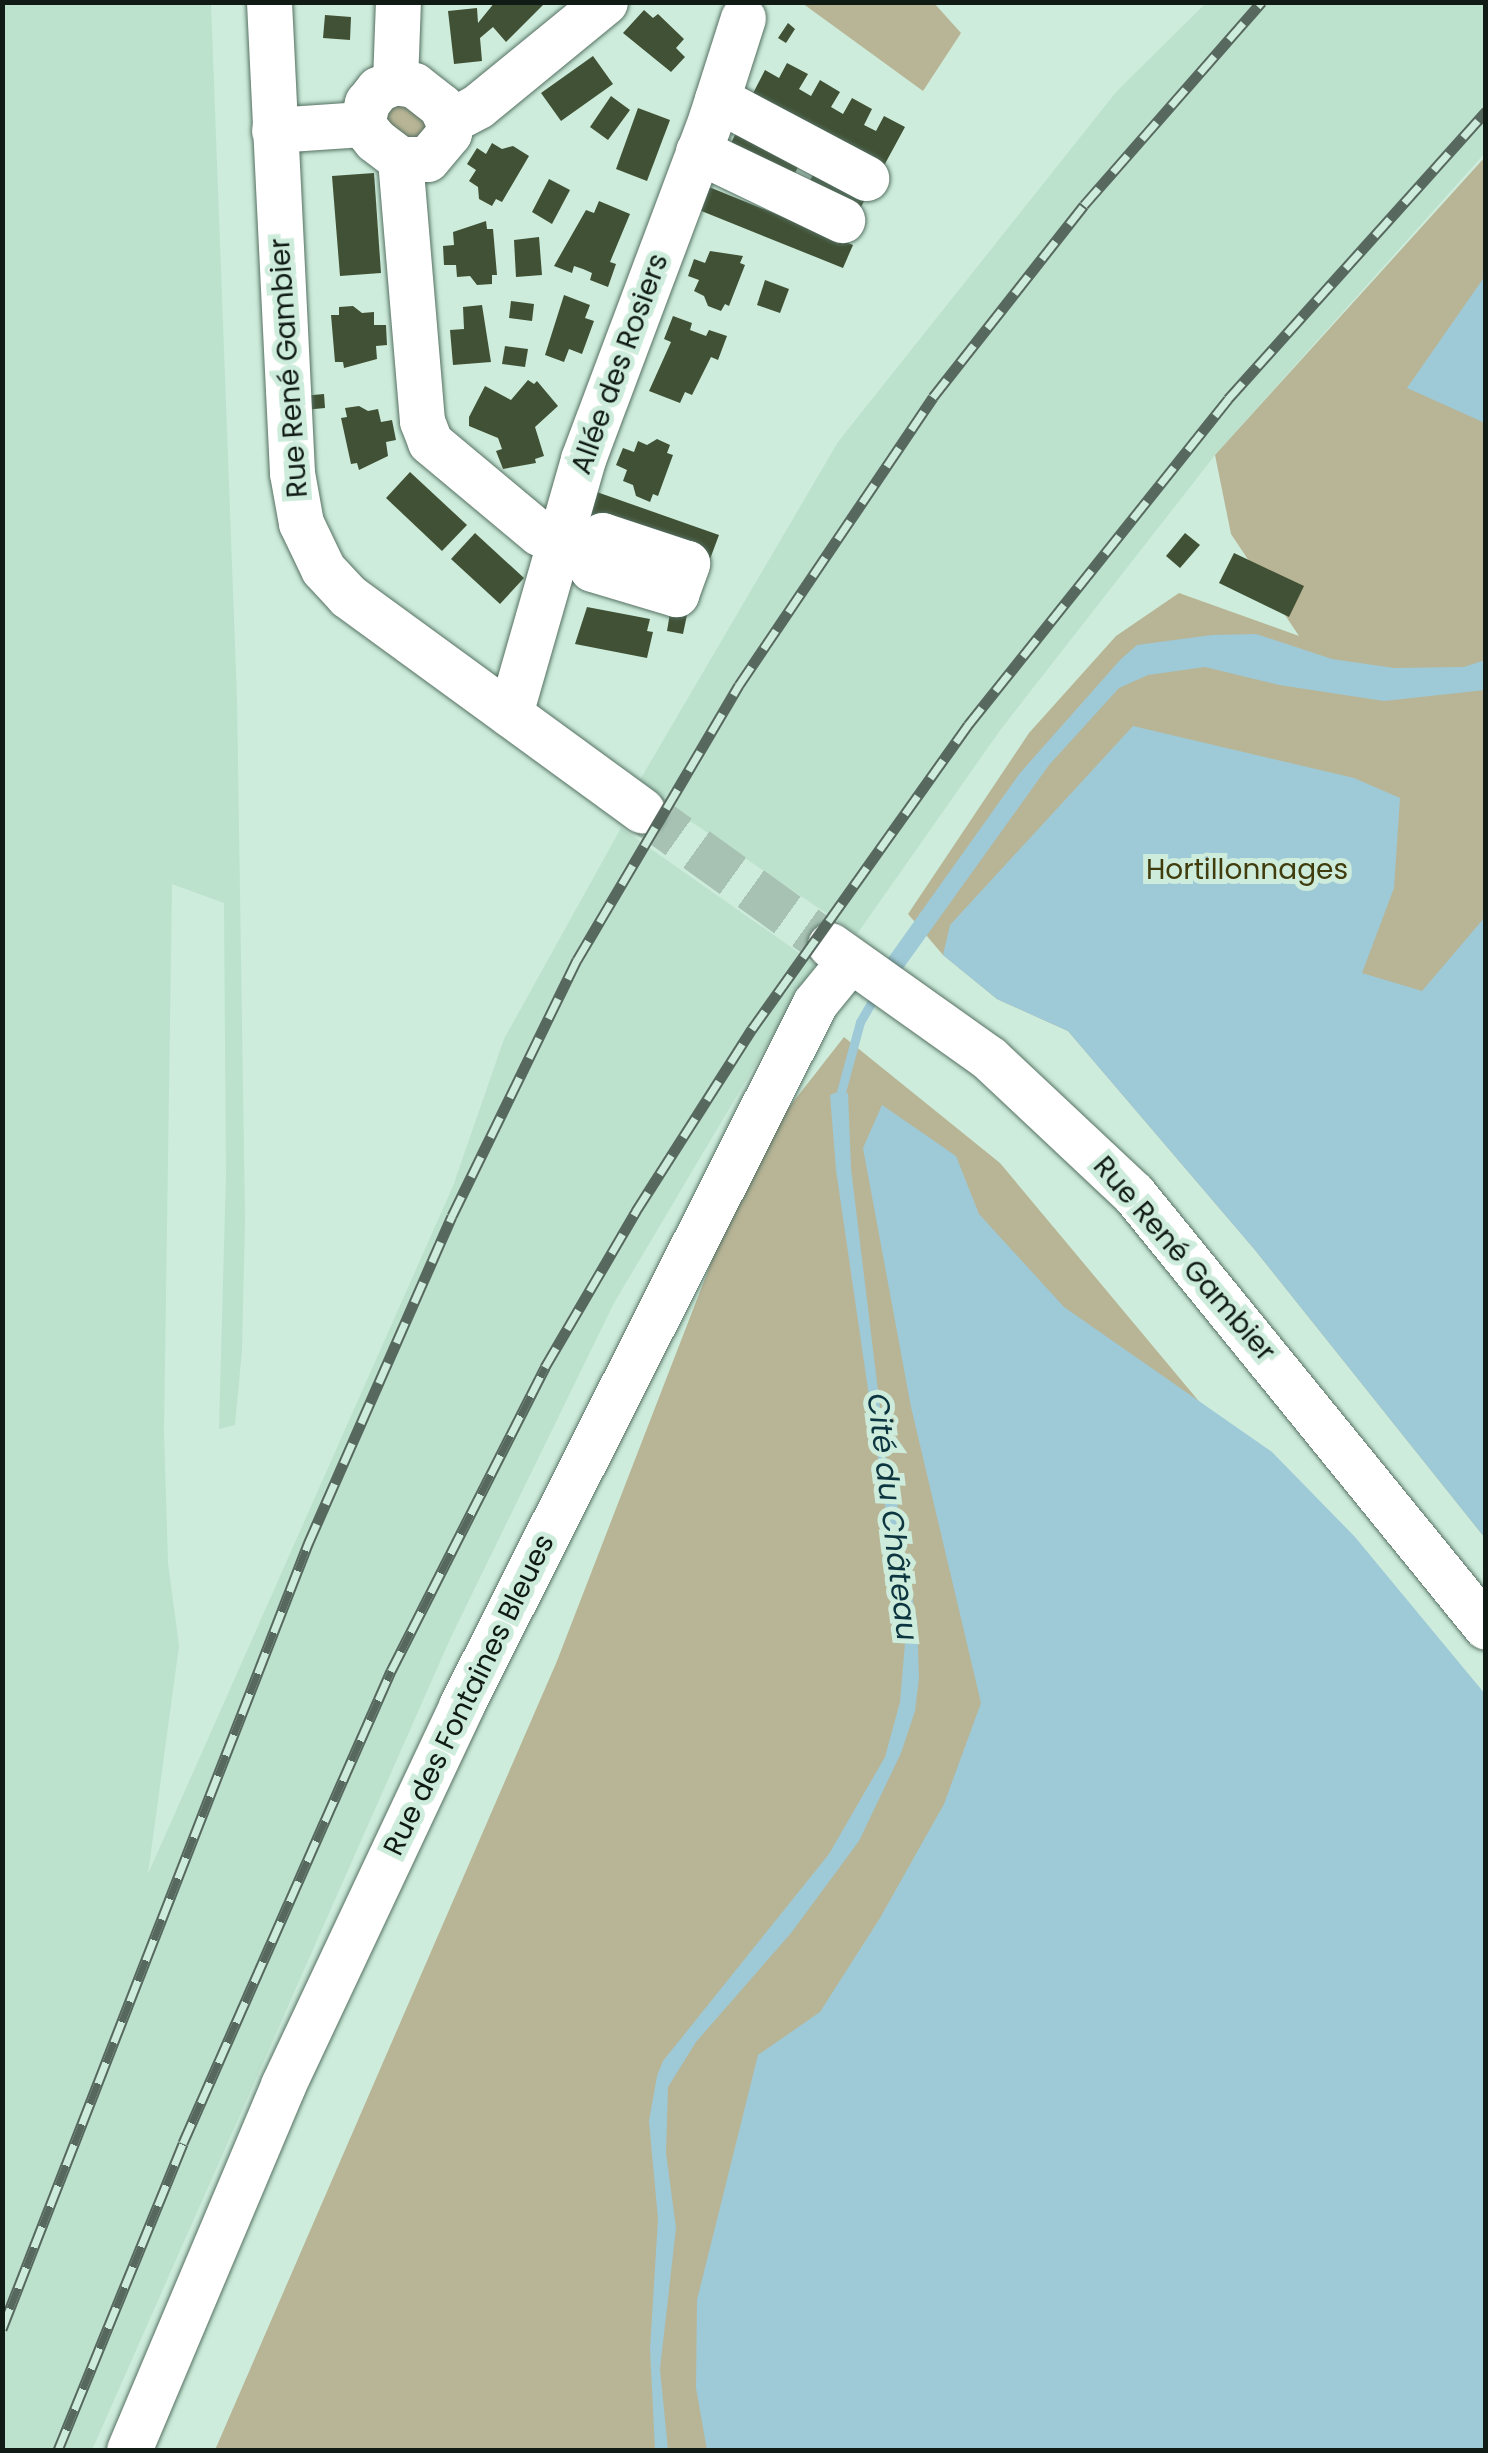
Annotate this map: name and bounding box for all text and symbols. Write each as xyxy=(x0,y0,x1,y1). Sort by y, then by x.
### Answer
street label: Rue René Gambier xyxy=(263,237,315,499)
street label: Allée des Rosiers xyxy=(565,249,675,479)
park label: Hortillonnages xyxy=(1146,853,1348,887)
street label: Rue René Gambier xyxy=(1086,1150,1282,1368)
water label: Cité du Château xyxy=(859,1391,925,1643)
street label: Rue des Fontaines Bleues xyxy=(377,1529,561,1861)

